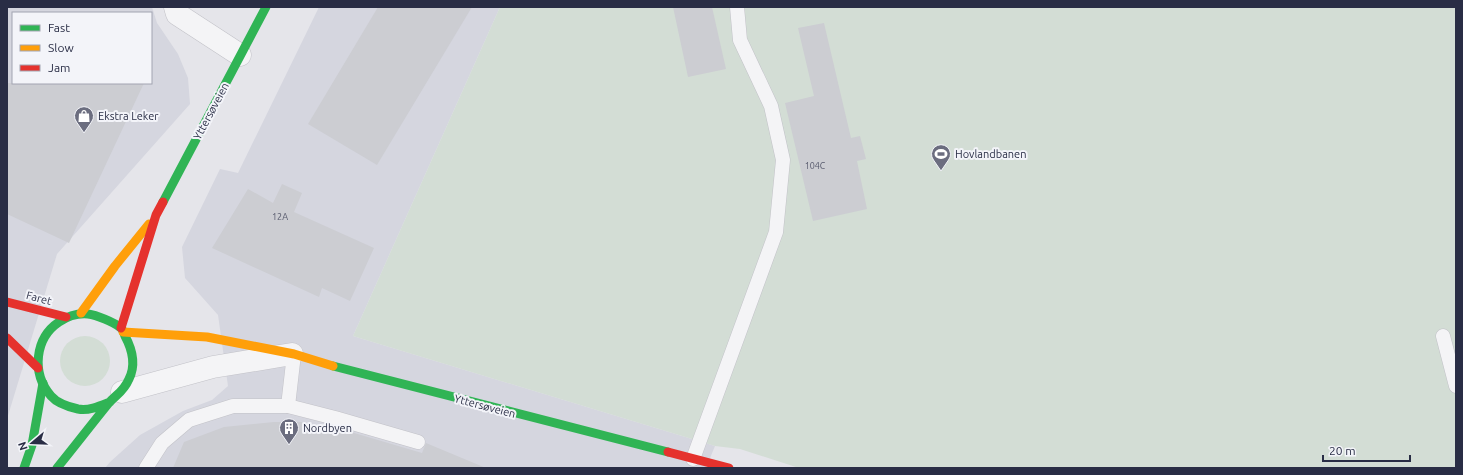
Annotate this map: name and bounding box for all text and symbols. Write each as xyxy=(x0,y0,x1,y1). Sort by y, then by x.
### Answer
legend xyxy=(12,12,152,84)
text: Fast xyxy=(48,21,70,34)
text: Slow xyxy=(48,41,74,54)
text: Jam xyxy=(48,61,70,74)
street label: Yttersøveien xyxy=(191,80,231,142)
shop icon: Ekstra Leker xyxy=(73,105,95,133)
place label: Ekstra Leker xyxy=(98,110,159,122)
sports icon: Hovlandbanen xyxy=(930,143,952,171)
place label: Hovlandbanen xyxy=(955,148,1026,160)
house number: 104C xyxy=(805,161,826,171)
house number: 12A xyxy=(272,212,288,222)
street label: Faret xyxy=(25,289,54,307)
street label: Yttersøveien xyxy=(453,392,517,420)
building icon: Nordbyen xyxy=(278,417,300,445)
place label: Nordbyen xyxy=(303,422,352,434)
north arrow xyxy=(12,423,52,463)
scale bar xyxy=(1323,437,1410,463)
text: N xyxy=(16,440,30,452)
text: 20 m xyxy=(1329,444,1356,457)

